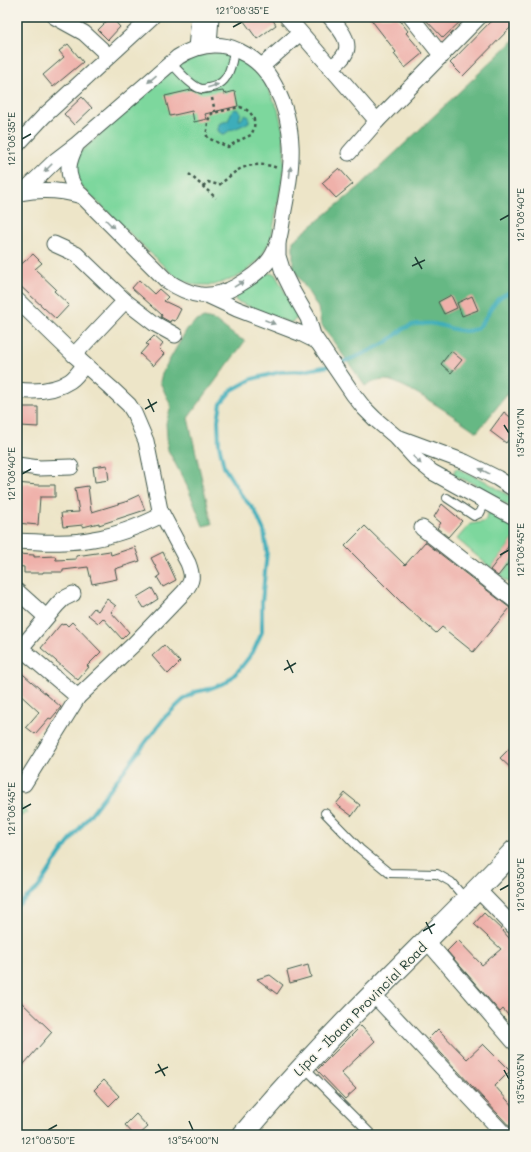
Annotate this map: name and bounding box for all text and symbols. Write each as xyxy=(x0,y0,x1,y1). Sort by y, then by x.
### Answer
text: 121°08'35"E xyxy=(215,3,269,17)
one-way arrow xyxy=(148,74,157,83)
one-way arrow xyxy=(208,83,220,89)
text: 121°08'35"E xyxy=(4,112,18,166)
one-way arrow xyxy=(43,163,53,173)
one-way arrow xyxy=(287,166,294,178)
text: 121°08'40"E xyxy=(513,188,527,242)
one-way arrow xyxy=(105,219,115,229)
one-way arrow xyxy=(233,281,245,288)
one-way arrow xyxy=(265,320,277,326)
text: 13°54'10"N xyxy=(513,408,527,458)
text: 121°08'40"E xyxy=(4,447,18,501)
one-way arrow xyxy=(412,455,422,464)
one-way arrow xyxy=(478,468,490,475)
text: 121°08'45"E xyxy=(513,523,527,577)
text: 121°08'45"E xyxy=(4,782,18,836)
text: 121°08'50"E xyxy=(513,858,527,912)
street label: Lipa - Ibaan Provincial Road xyxy=(289,938,430,1079)
text: 13°54'05"N xyxy=(513,1054,527,1105)
text: 121°08'50"E xyxy=(21,1133,75,1147)
text: 13°54'00"N xyxy=(167,1133,219,1147)

